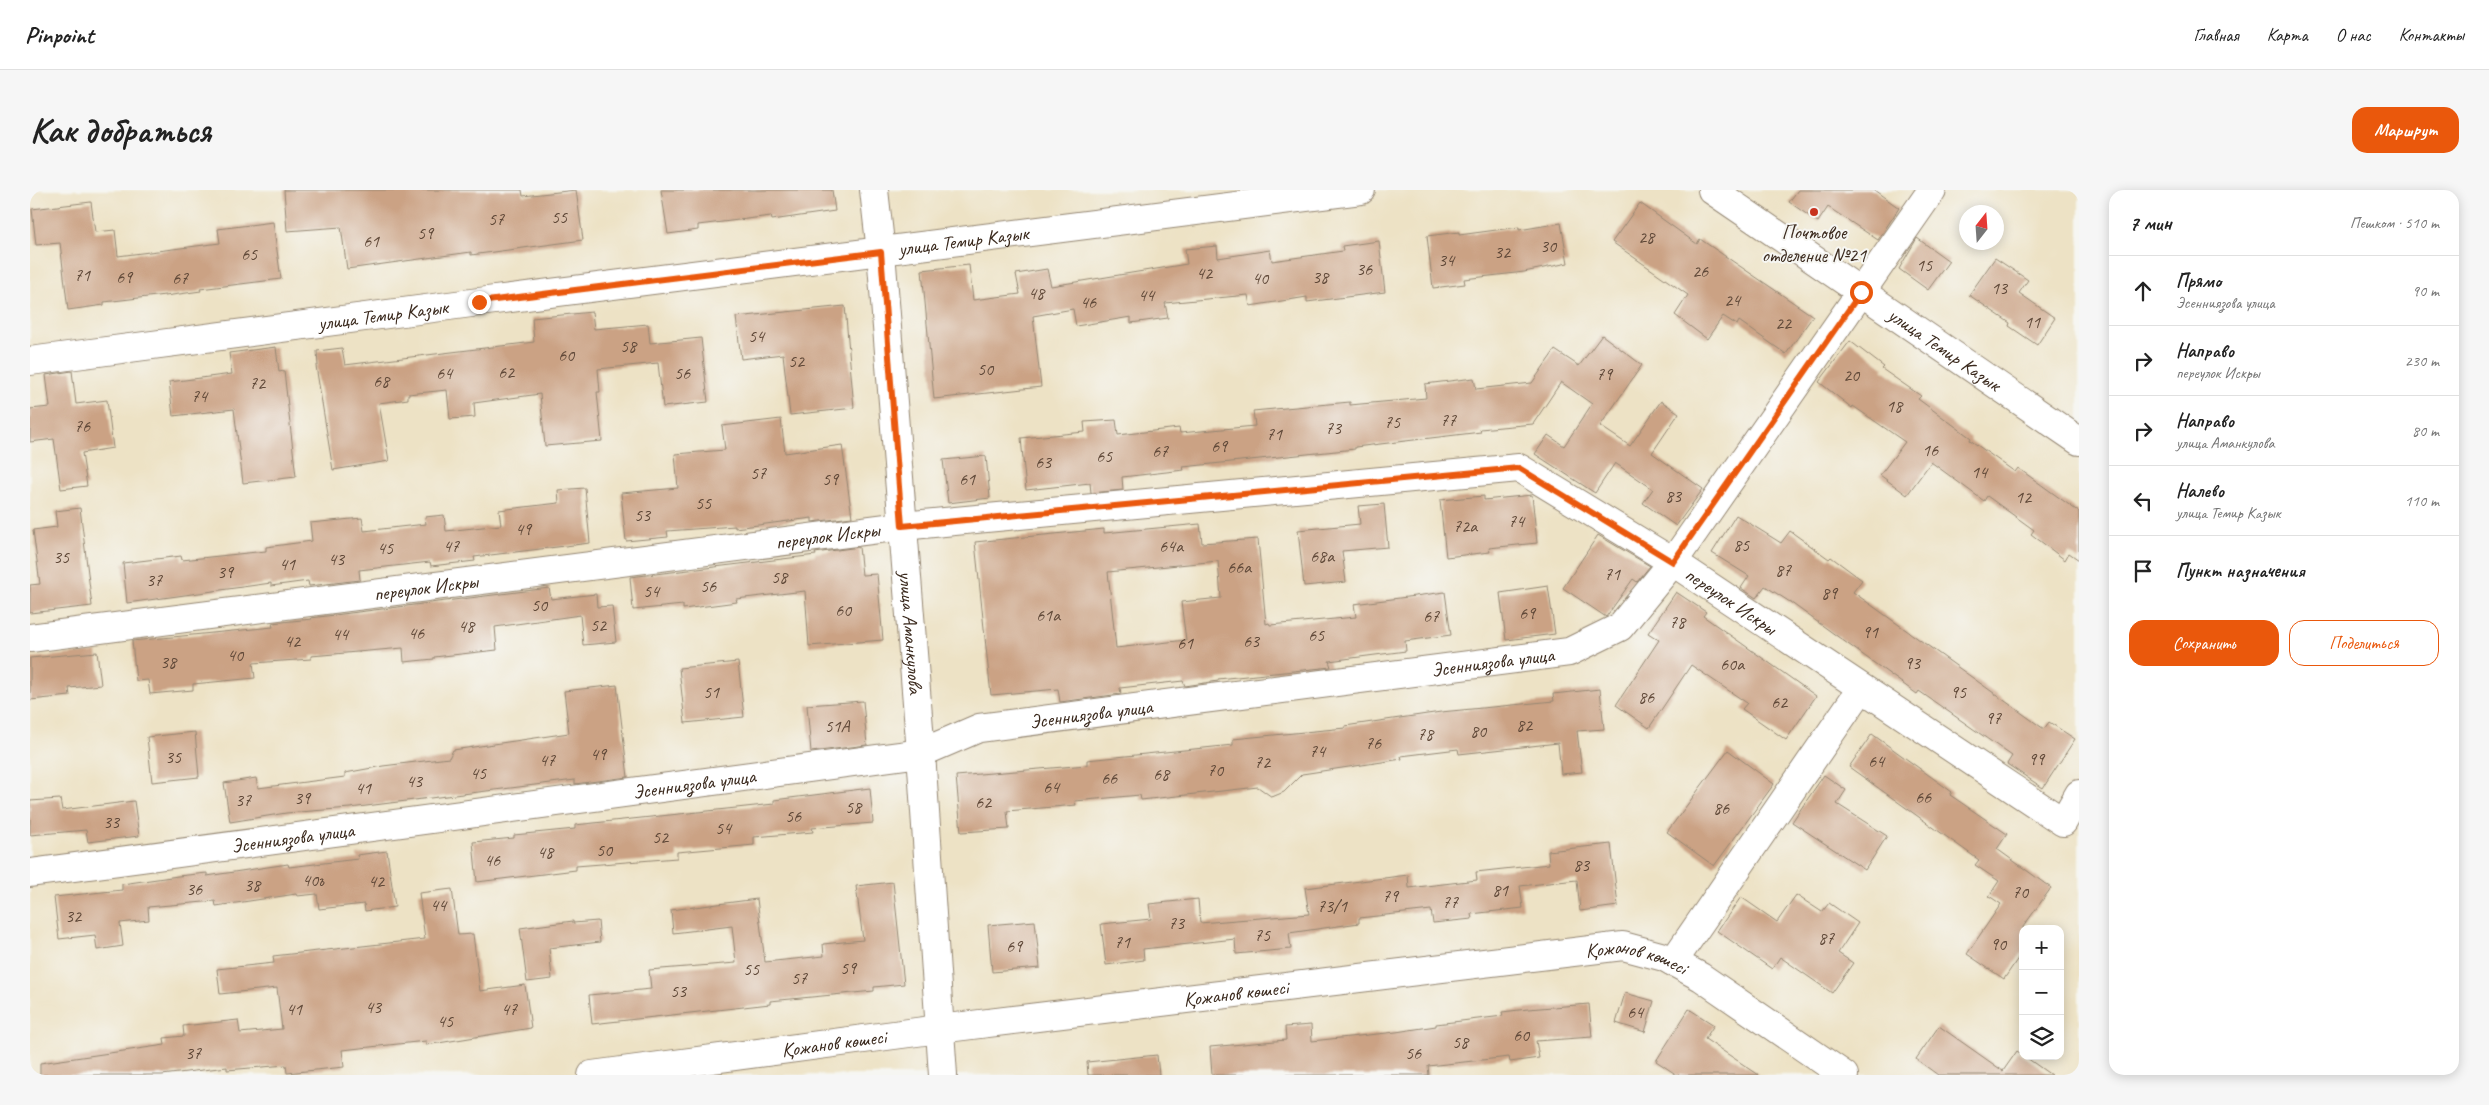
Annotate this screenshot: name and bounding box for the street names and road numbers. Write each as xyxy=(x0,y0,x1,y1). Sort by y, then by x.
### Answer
street label: улица Темир Казык xyxy=(896,220,1031,261)
street label: улица Темир Казык xyxy=(316,294,451,336)
street label: улица Темир Казык xyxy=(1883,301,2007,397)
street label: переулок Искры xyxy=(774,516,882,555)
street label: переулок Искры xyxy=(1681,561,1783,641)
street label: переулок Искры xyxy=(372,568,481,606)
street label: улица Аманкулова xyxy=(894,569,929,696)
street label: Эсенниязова улица xyxy=(1430,641,1557,682)
street label: Эсенниязова улица xyxy=(1028,693,1156,734)
street label: Эсенниязова улица xyxy=(631,763,759,804)
street label: Эсенниязова улица xyxy=(230,817,357,858)
street label: Қожанов көшесі xyxy=(1584,933,1694,981)
street label: Қожанов көшесі xyxy=(1182,974,1292,1012)
street label: Қожанов көшесі xyxy=(780,1023,890,1062)

